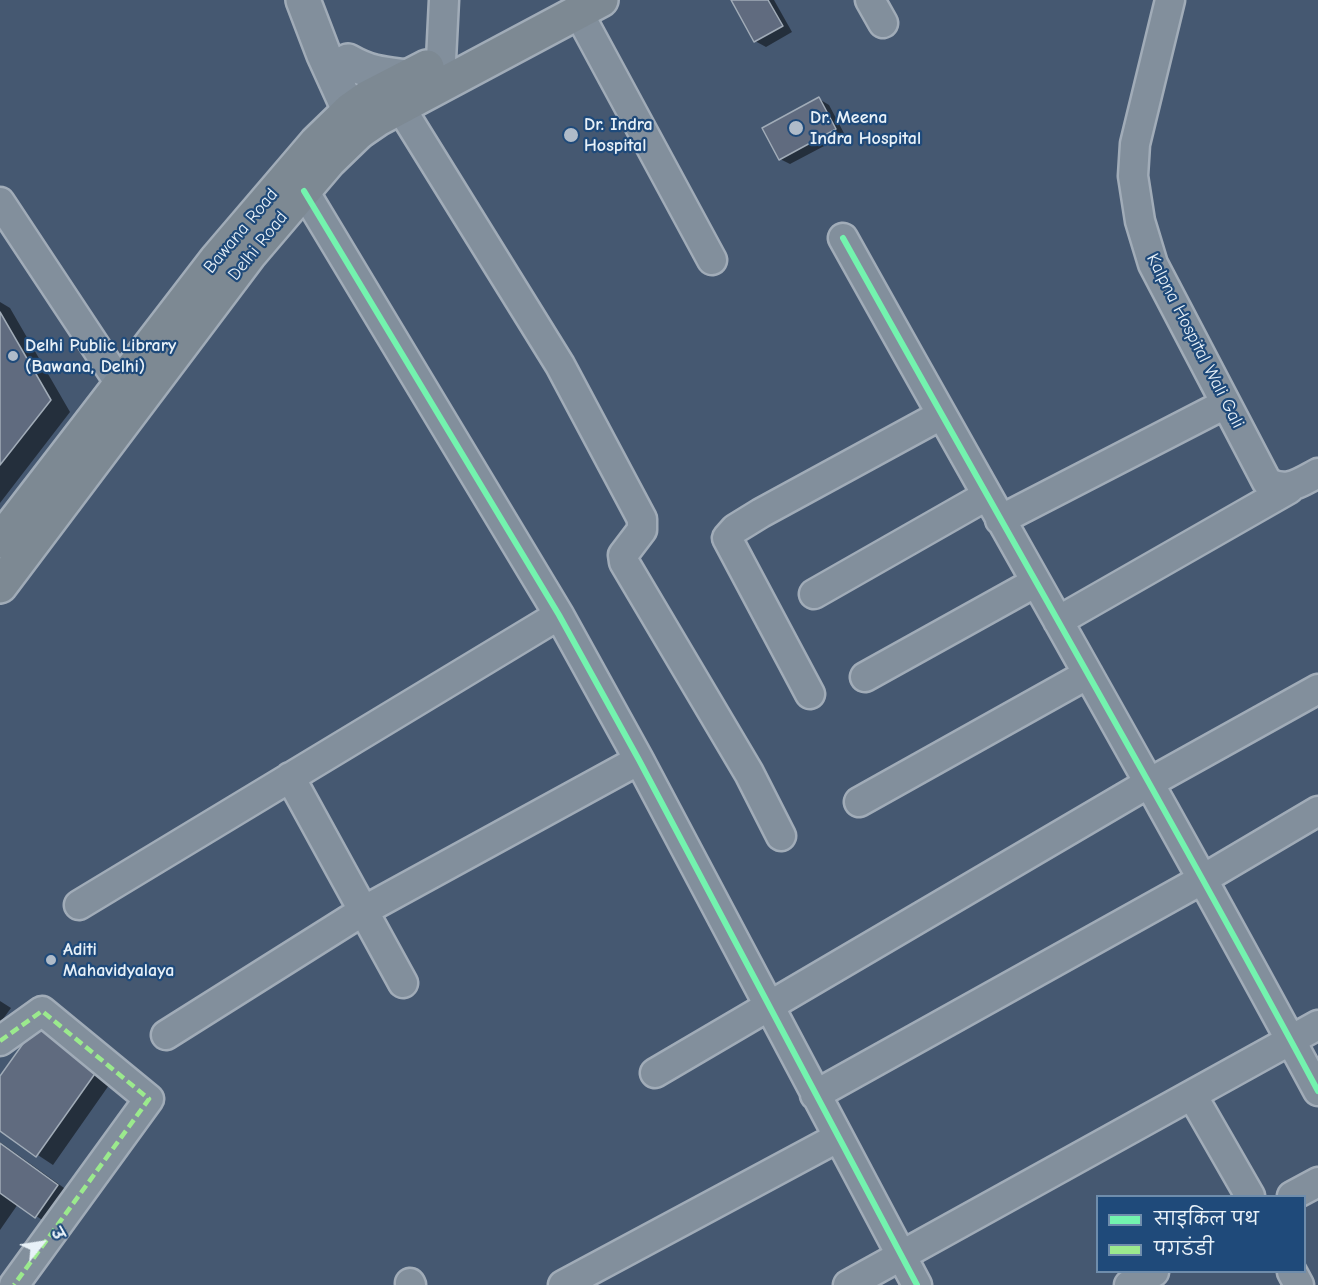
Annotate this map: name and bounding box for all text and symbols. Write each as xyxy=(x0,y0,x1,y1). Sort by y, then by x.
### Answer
place label: Dr. Meena Indra Hospital xyxy=(810,107,921,150)
place label: Dr. Indra Hospital xyxy=(584,114,653,156)
marker: Dr. Meena Indra Hospital xyxy=(787,119,805,137)
marker: Dr. Indra Hospital xyxy=(562,126,580,144)
street label: Bawana Road xyxy=(199,184,283,278)
street label: Delhi Road xyxy=(224,207,292,285)
street label: Kalpna Hospital Wali Gali xyxy=(1141,250,1249,432)
place label: Delhi Public Library (Bawana, Delhi) xyxy=(25,335,176,378)
marker: Delhi Public Library (Bawana, Delhi) xyxy=(6,349,20,363)
place label: Aditi Mahavidyalaya xyxy=(63,939,174,982)
marker: Aditi Mahavidyalaya xyxy=(44,953,58,967)
legend xyxy=(1096,1195,1306,1273)
text: साइकिल पथ xyxy=(1154,1209,1259,1230)
north arrow xyxy=(12,1213,72,1273)
text: उ xyxy=(47,1225,68,1243)
text: पगडंडी xyxy=(1154,1239,1214,1260)

